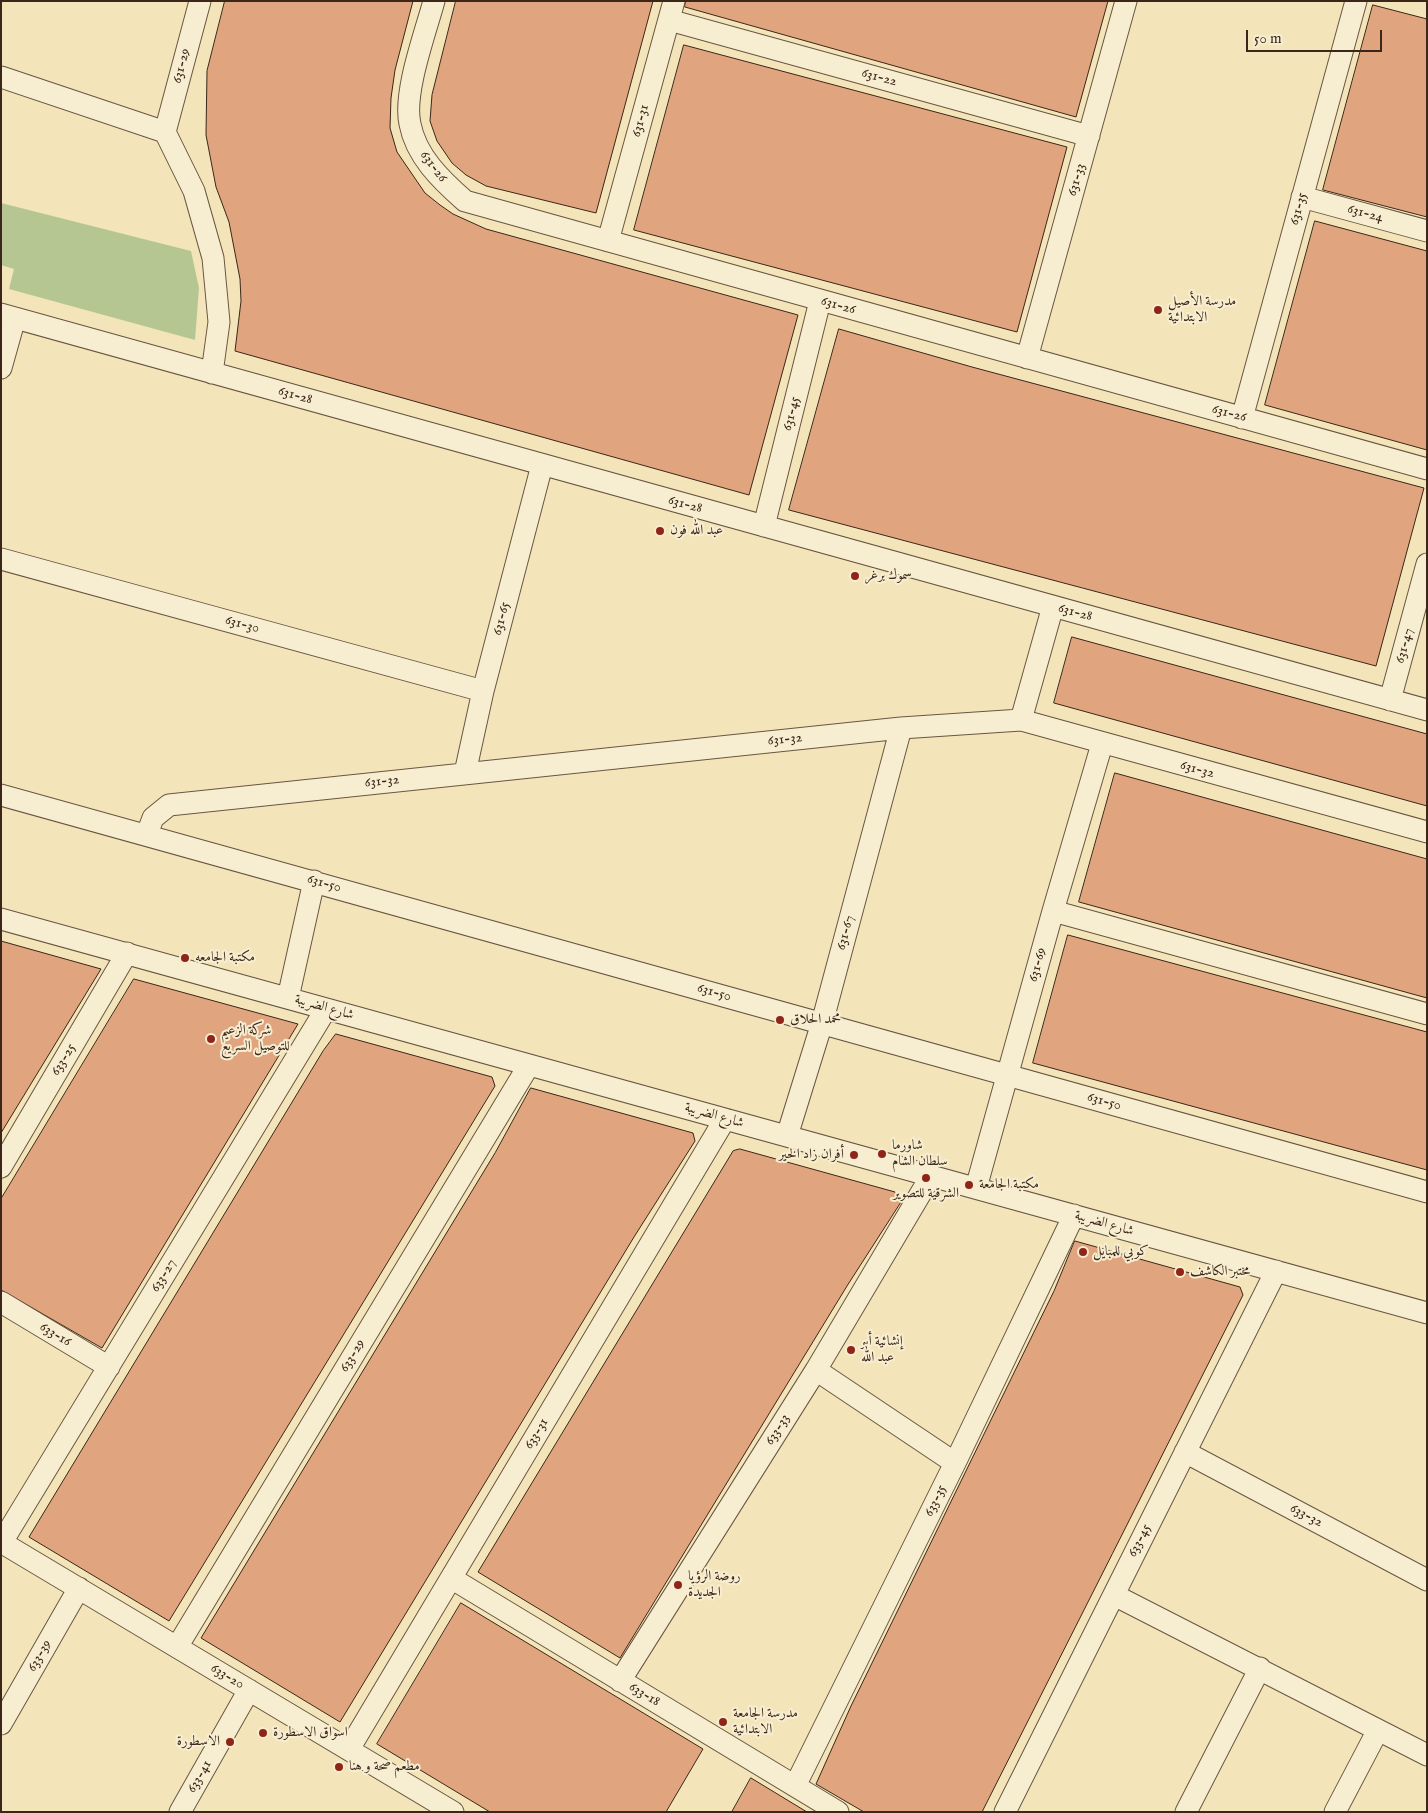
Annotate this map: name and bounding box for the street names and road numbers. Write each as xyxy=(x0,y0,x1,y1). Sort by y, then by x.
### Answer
street label: 631-29 xyxy=(169,47,195,85)
street label: 631-22 xyxy=(859,65,899,91)
street label: 631-31 xyxy=(629,103,653,139)
street label: 631-26 xyxy=(416,148,450,186)
street label: 631-33 xyxy=(1064,162,1090,198)
street label: 631-35 xyxy=(1287,191,1311,227)
street label: 631-24 xyxy=(1345,201,1385,227)
street label: 631-26 xyxy=(819,293,857,319)
street label: 631-28 xyxy=(276,383,314,409)
street label: 631-45 xyxy=(780,395,804,433)
street label: 631-26 xyxy=(1210,401,1248,427)
street label: 631-28 xyxy=(666,492,704,518)
street label: 631-65 xyxy=(490,600,514,638)
street label: 631-28 xyxy=(1056,600,1094,626)
street label: 631-30 xyxy=(223,612,261,638)
street label: 631-47 xyxy=(1392,627,1418,665)
street label: 631-32 xyxy=(767,730,803,750)
street label: 631-32 xyxy=(1178,757,1216,783)
street label: 631-32 xyxy=(364,772,400,792)
street label: 631-50 xyxy=(305,871,343,897)
street label: 631-67 xyxy=(833,914,859,952)
street label: 631-69 xyxy=(1025,946,1051,984)
street label: 631-50 xyxy=(695,980,733,1006)
street label: شارع الضريبة xyxy=(293,992,355,1024)
street label: 633-25 xyxy=(48,1041,80,1079)
street label: 631-50 xyxy=(1085,1089,1123,1115)
street label: شارع الضريبة xyxy=(683,1100,745,1132)
street label: شارع الضريبة xyxy=(1073,1208,1135,1240)
street label: 633-27 xyxy=(148,1256,180,1296)
street label: 633-16 xyxy=(36,1319,74,1351)
street label: 633-29 xyxy=(337,1336,369,1376)
street label: 633-33 xyxy=(762,1411,794,1449)
street label: 633-31 xyxy=(521,1415,553,1453)
street label: 633-35 xyxy=(921,1482,951,1520)
street label: 633-32 xyxy=(1287,1500,1325,1532)
street label: 633-45 xyxy=(1125,1522,1155,1560)
street label: 633-39 xyxy=(24,1637,56,1675)
street label: 633-20 xyxy=(207,1660,247,1694)
street label: 633-18 xyxy=(625,1679,663,1711)
street label: 633-41 xyxy=(184,1758,216,1796)

